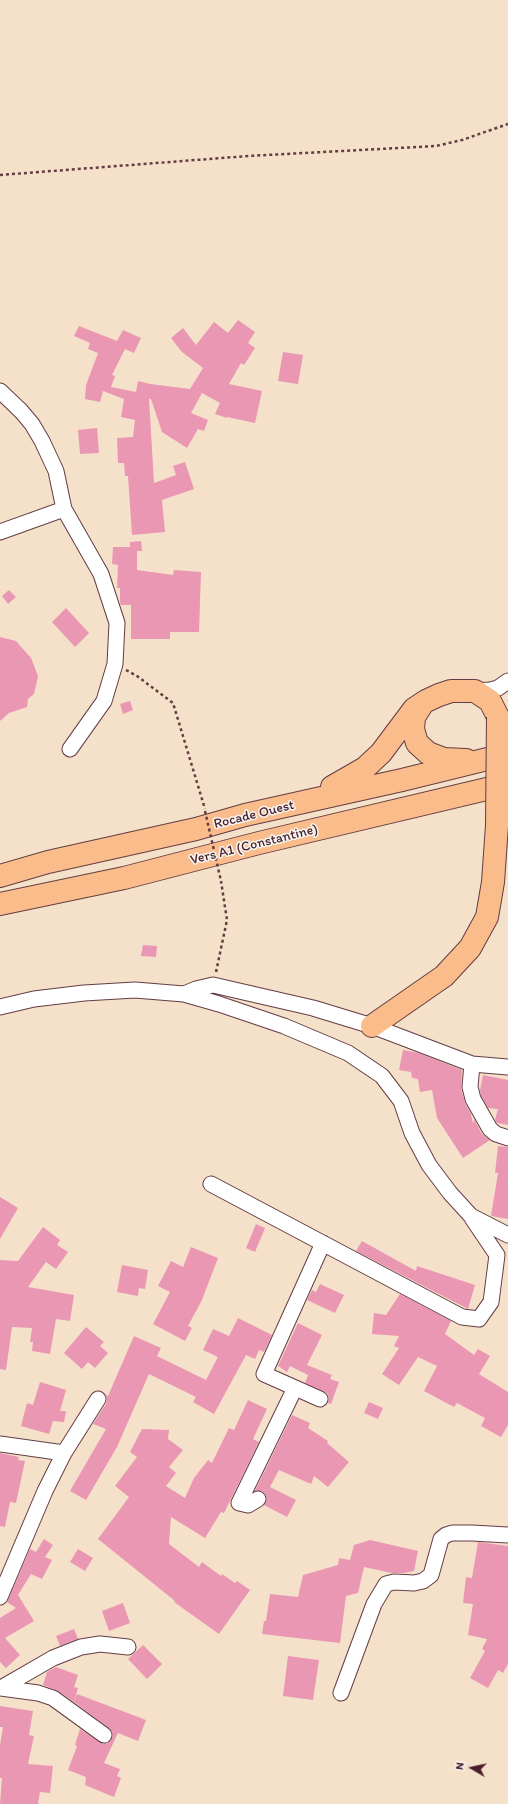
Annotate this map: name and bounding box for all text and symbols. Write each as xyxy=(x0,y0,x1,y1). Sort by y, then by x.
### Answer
street label: Rocade Ouest xyxy=(212,797,296,833)
street label: Vers A1 (Constantine) xyxy=(189,821,319,869)
north arrow xyxy=(452,1748,492,1788)
text: N xyxy=(453,1761,467,1771)

